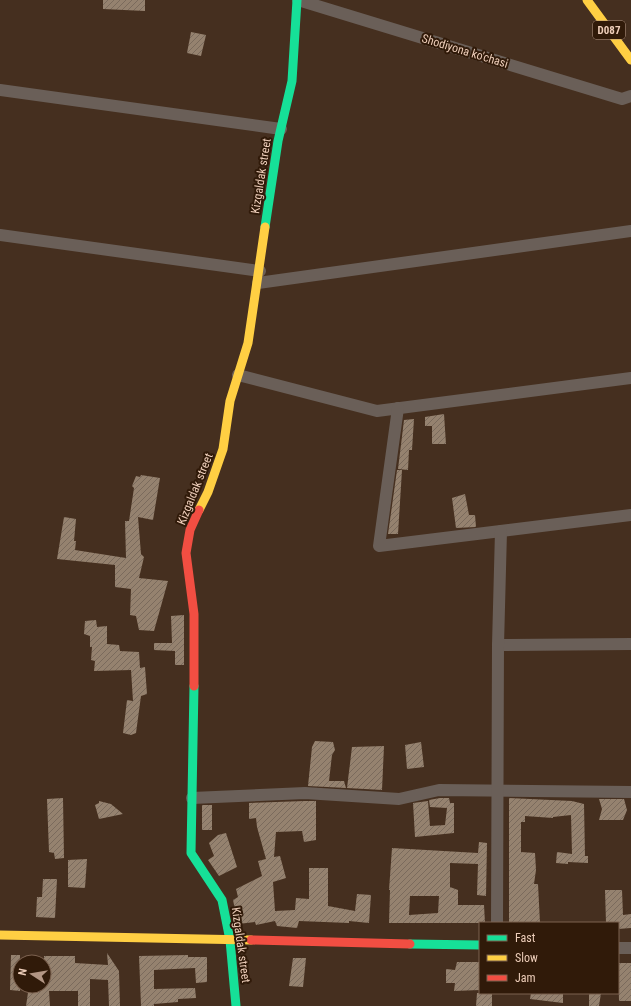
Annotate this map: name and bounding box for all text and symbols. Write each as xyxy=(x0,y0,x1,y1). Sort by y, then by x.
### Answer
road number: D087 xyxy=(593,21,625,39)
street label: Shodiyona ko'chasi xyxy=(420,31,510,71)
street label: Kizgaldak street xyxy=(248,137,274,215)
street label: Kizgaldak street xyxy=(174,451,216,527)
street label: Kizgaldak street xyxy=(229,906,253,984)
legend xyxy=(479,922,619,994)
text: Fast xyxy=(515,931,536,945)
text: Slow xyxy=(515,951,538,965)
north arrow xyxy=(12,954,52,994)
text: N xyxy=(16,967,30,977)
text: Jam xyxy=(515,971,536,985)

